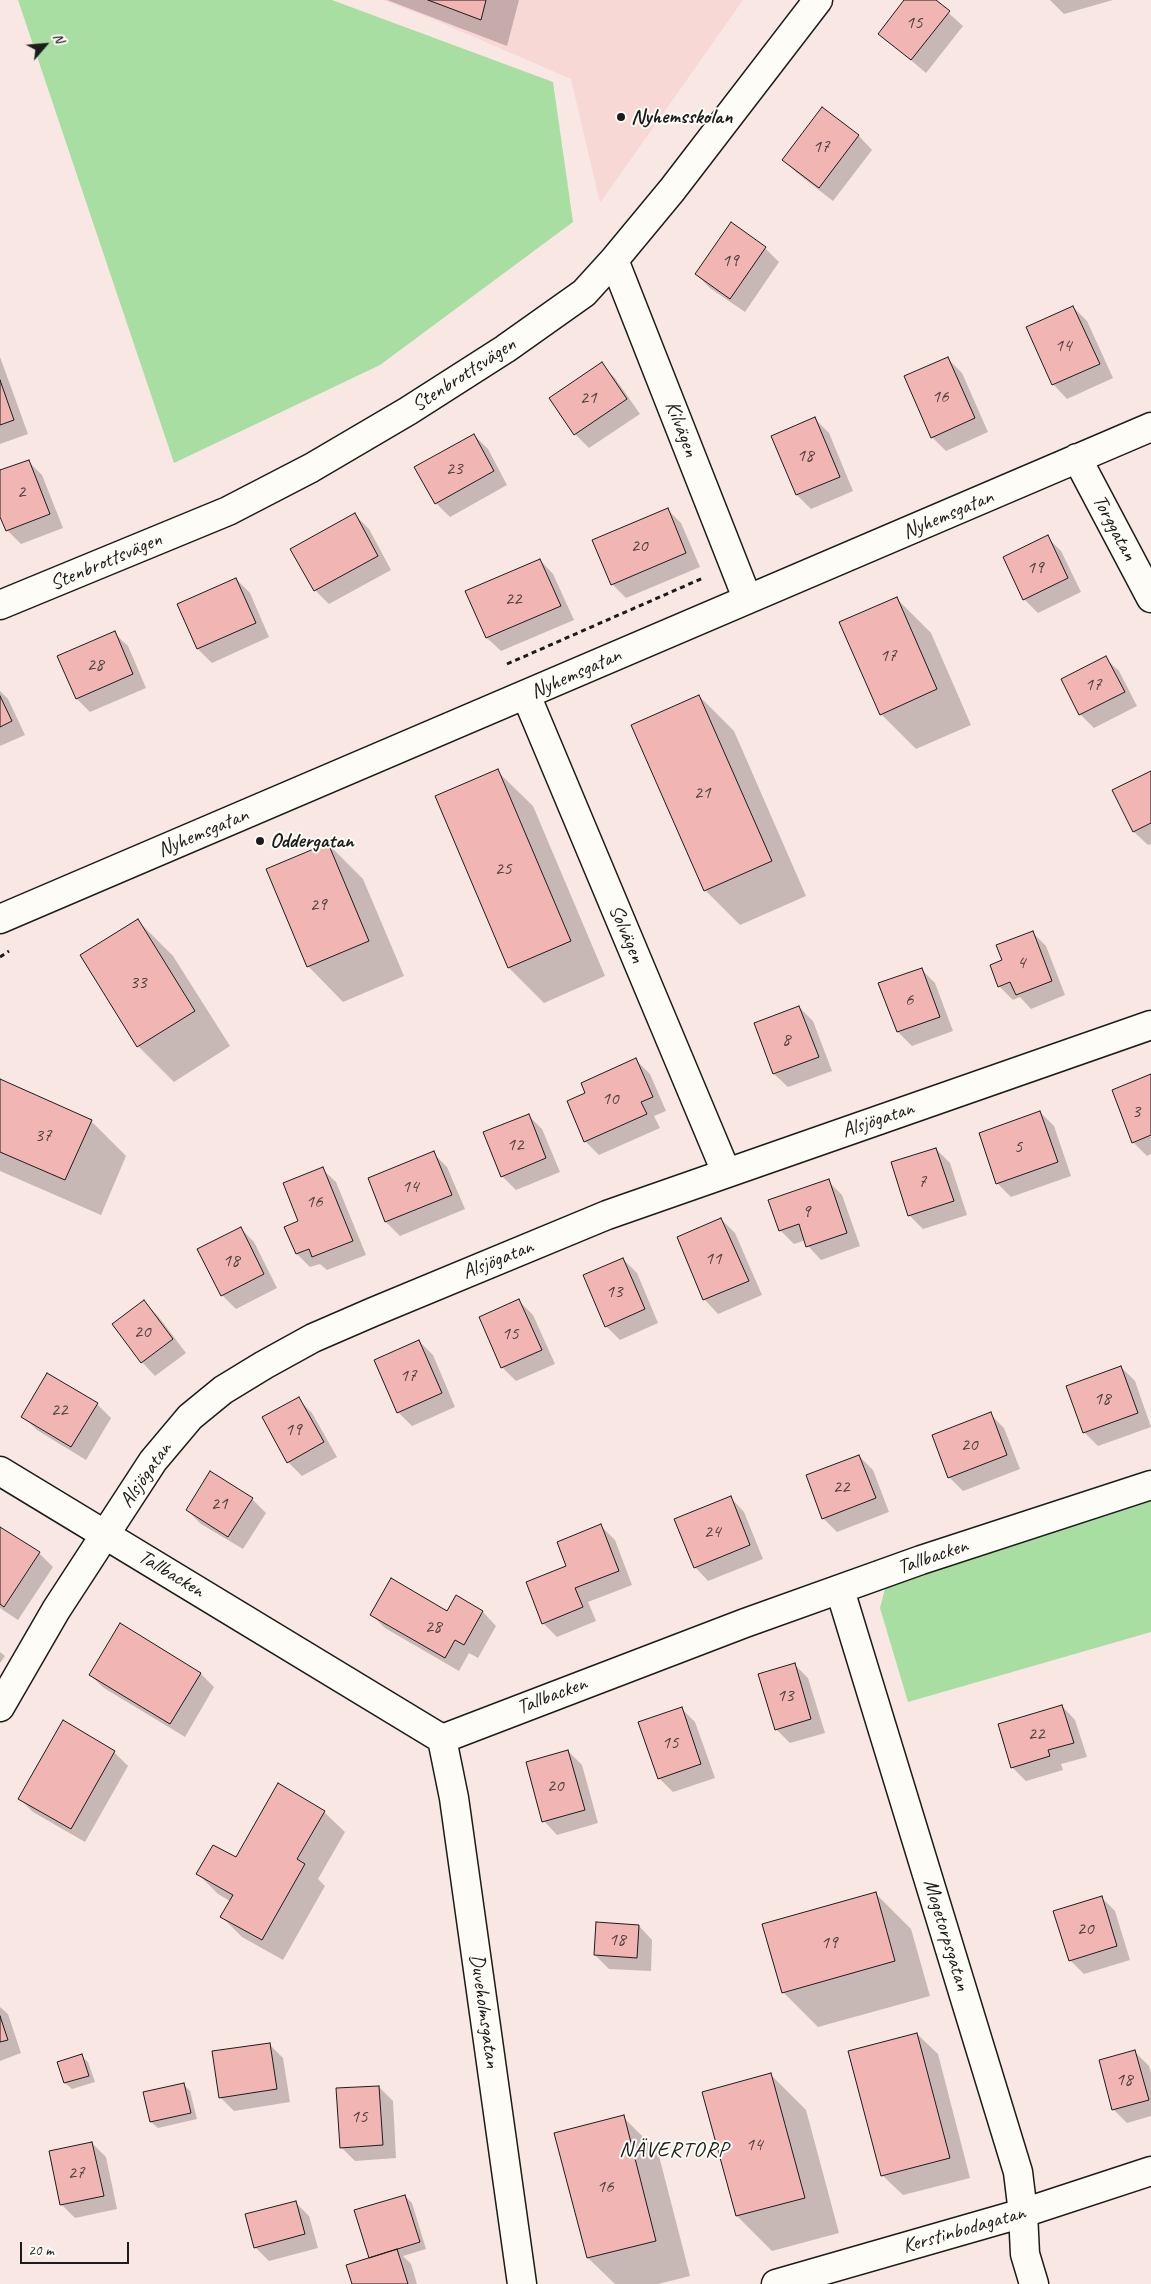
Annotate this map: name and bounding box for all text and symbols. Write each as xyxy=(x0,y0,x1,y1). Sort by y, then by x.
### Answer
house number: 15 xyxy=(905,12,923,34)
north arrow xyxy=(20,20,70,70)
text: N xyxy=(49,30,68,46)
place label: Nyhemsskolan xyxy=(631,104,732,130)
marker: Nyhemsskolan xyxy=(615,111,627,123)
house number: 17 xyxy=(812,136,830,158)
house number: 19 xyxy=(721,250,739,272)
street label: Stenbrottsvägen xyxy=(407,332,521,418)
house number: 14 xyxy=(1054,335,1072,357)
house number: 16 xyxy=(931,386,949,408)
house number: 21 xyxy=(579,387,597,409)
street label: Kilvägen xyxy=(659,397,703,461)
house number: 18 xyxy=(796,445,814,467)
house number: 23 xyxy=(445,458,463,480)
house number: 2 xyxy=(17,481,25,503)
street label: Nyhemsgatan xyxy=(899,485,997,545)
street label: Torggatan xyxy=(1086,491,1142,565)
street label: Stenbrottsvägen xyxy=(46,527,166,597)
house number: 20 xyxy=(630,535,648,557)
house number: 19 xyxy=(1026,557,1044,579)
house number: 22 xyxy=(504,588,522,610)
street label: Nyhemsgatan xyxy=(527,643,625,705)
house number: 17 xyxy=(879,645,897,667)
house number: 28 xyxy=(86,654,104,676)
house number: 17 xyxy=(1084,674,1102,696)
house number: 21 xyxy=(693,782,711,804)
street label: Nyhemsgatan xyxy=(154,803,252,863)
place label: Oddergatan xyxy=(270,828,354,854)
marker: Oddergatan xyxy=(254,835,266,847)
house number: 25 xyxy=(494,858,512,880)
house number: 29 xyxy=(309,894,327,916)
street label: Solvägen xyxy=(603,901,649,967)
house number: 4 xyxy=(1017,952,1025,974)
house number: 33 xyxy=(129,972,147,994)
house number: 6 xyxy=(905,989,913,1011)
house number: 8 xyxy=(782,1029,790,1051)
house number: 10 xyxy=(601,1088,619,1110)
street label: Alsjögatan xyxy=(839,1096,917,1144)
house number: 3 xyxy=(1132,1101,1140,1123)
house number: 37 xyxy=(34,1125,52,1147)
house number: 12 xyxy=(506,1134,524,1156)
house number: 5 xyxy=(1014,1136,1022,1158)
house number: 7 xyxy=(918,1171,926,1193)
house number: 14 xyxy=(401,1176,419,1198)
house number: 16 xyxy=(305,1191,323,1213)
house number: 9 xyxy=(802,1201,810,1223)
street label: Alsjögatan xyxy=(459,1234,537,1286)
house number: 11 xyxy=(704,1248,722,1270)
house number: 18 xyxy=(222,1250,240,1272)
house number: 13 xyxy=(605,1281,623,1303)
house number: 20 xyxy=(133,1321,151,1343)
house number: 15 xyxy=(501,1323,519,1345)
house number: 17 xyxy=(399,1365,417,1387)
house number: 18 xyxy=(1093,1388,1111,1410)
house number: 22 xyxy=(50,1399,68,1421)
house number: 19 xyxy=(284,1419,302,1441)
house number: 20 xyxy=(960,1434,978,1456)
street label: Alsjögatan xyxy=(114,1437,178,1513)
house number: 22 xyxy=(832,1476,850,1498)
house number: 21 xyxy=(210,1493,228,1515)
house number: 24 xyxy=(703,1521,721,1543)
street label: Tallbacken xyxy=(894,1533,972,1581)
street label: Tallbacken xyxy=(133,1544,209,1604)
house number: 28 xyxy=(424,1616,442,1638)
street label: Tallbacken xyxy=(513,1671,591,1721)
house number: 13 xyxy=(776,1685,794,1707)
house number: 22 xyxy=(1027,1723,1045,1745)
house number: 15 xyxy=(661,1732,679,1754)
house number: 20 xyxy=(546,1775,564,1797)
street label: Mogetorpsgatan xyxy=(917,1876,975,1994)
house number: 20 xyxy=(1076,1918,1094,1940)
house number: 18 xyxy=(608,1929,626,1951)
house number: 19 xyxy=(820,1932,838,1954)
street label: Duveholmsgatan xyxy=(464,1953,504,2069)
house number: 18 xyxy=(1115,2069,1133,2091)
house number: 15 xyxy=(350,2106,368,2128)
house number: 14 xyxy=(745,2134,763,2156)
district label: NÄVERTORP xyxy=(618,2137,730,2163)
house number: 27 xyxy=(67,2162,85,2184)
house number: 16 xyxy=(596,2176,614,2198)
street label: Kerstinbodagatan xyxy=(900,2200,1028,2260)
scale bar xyxy=(22,2232,131,2264)
text: 20 m xyxy=(28,2241,54,2260)

